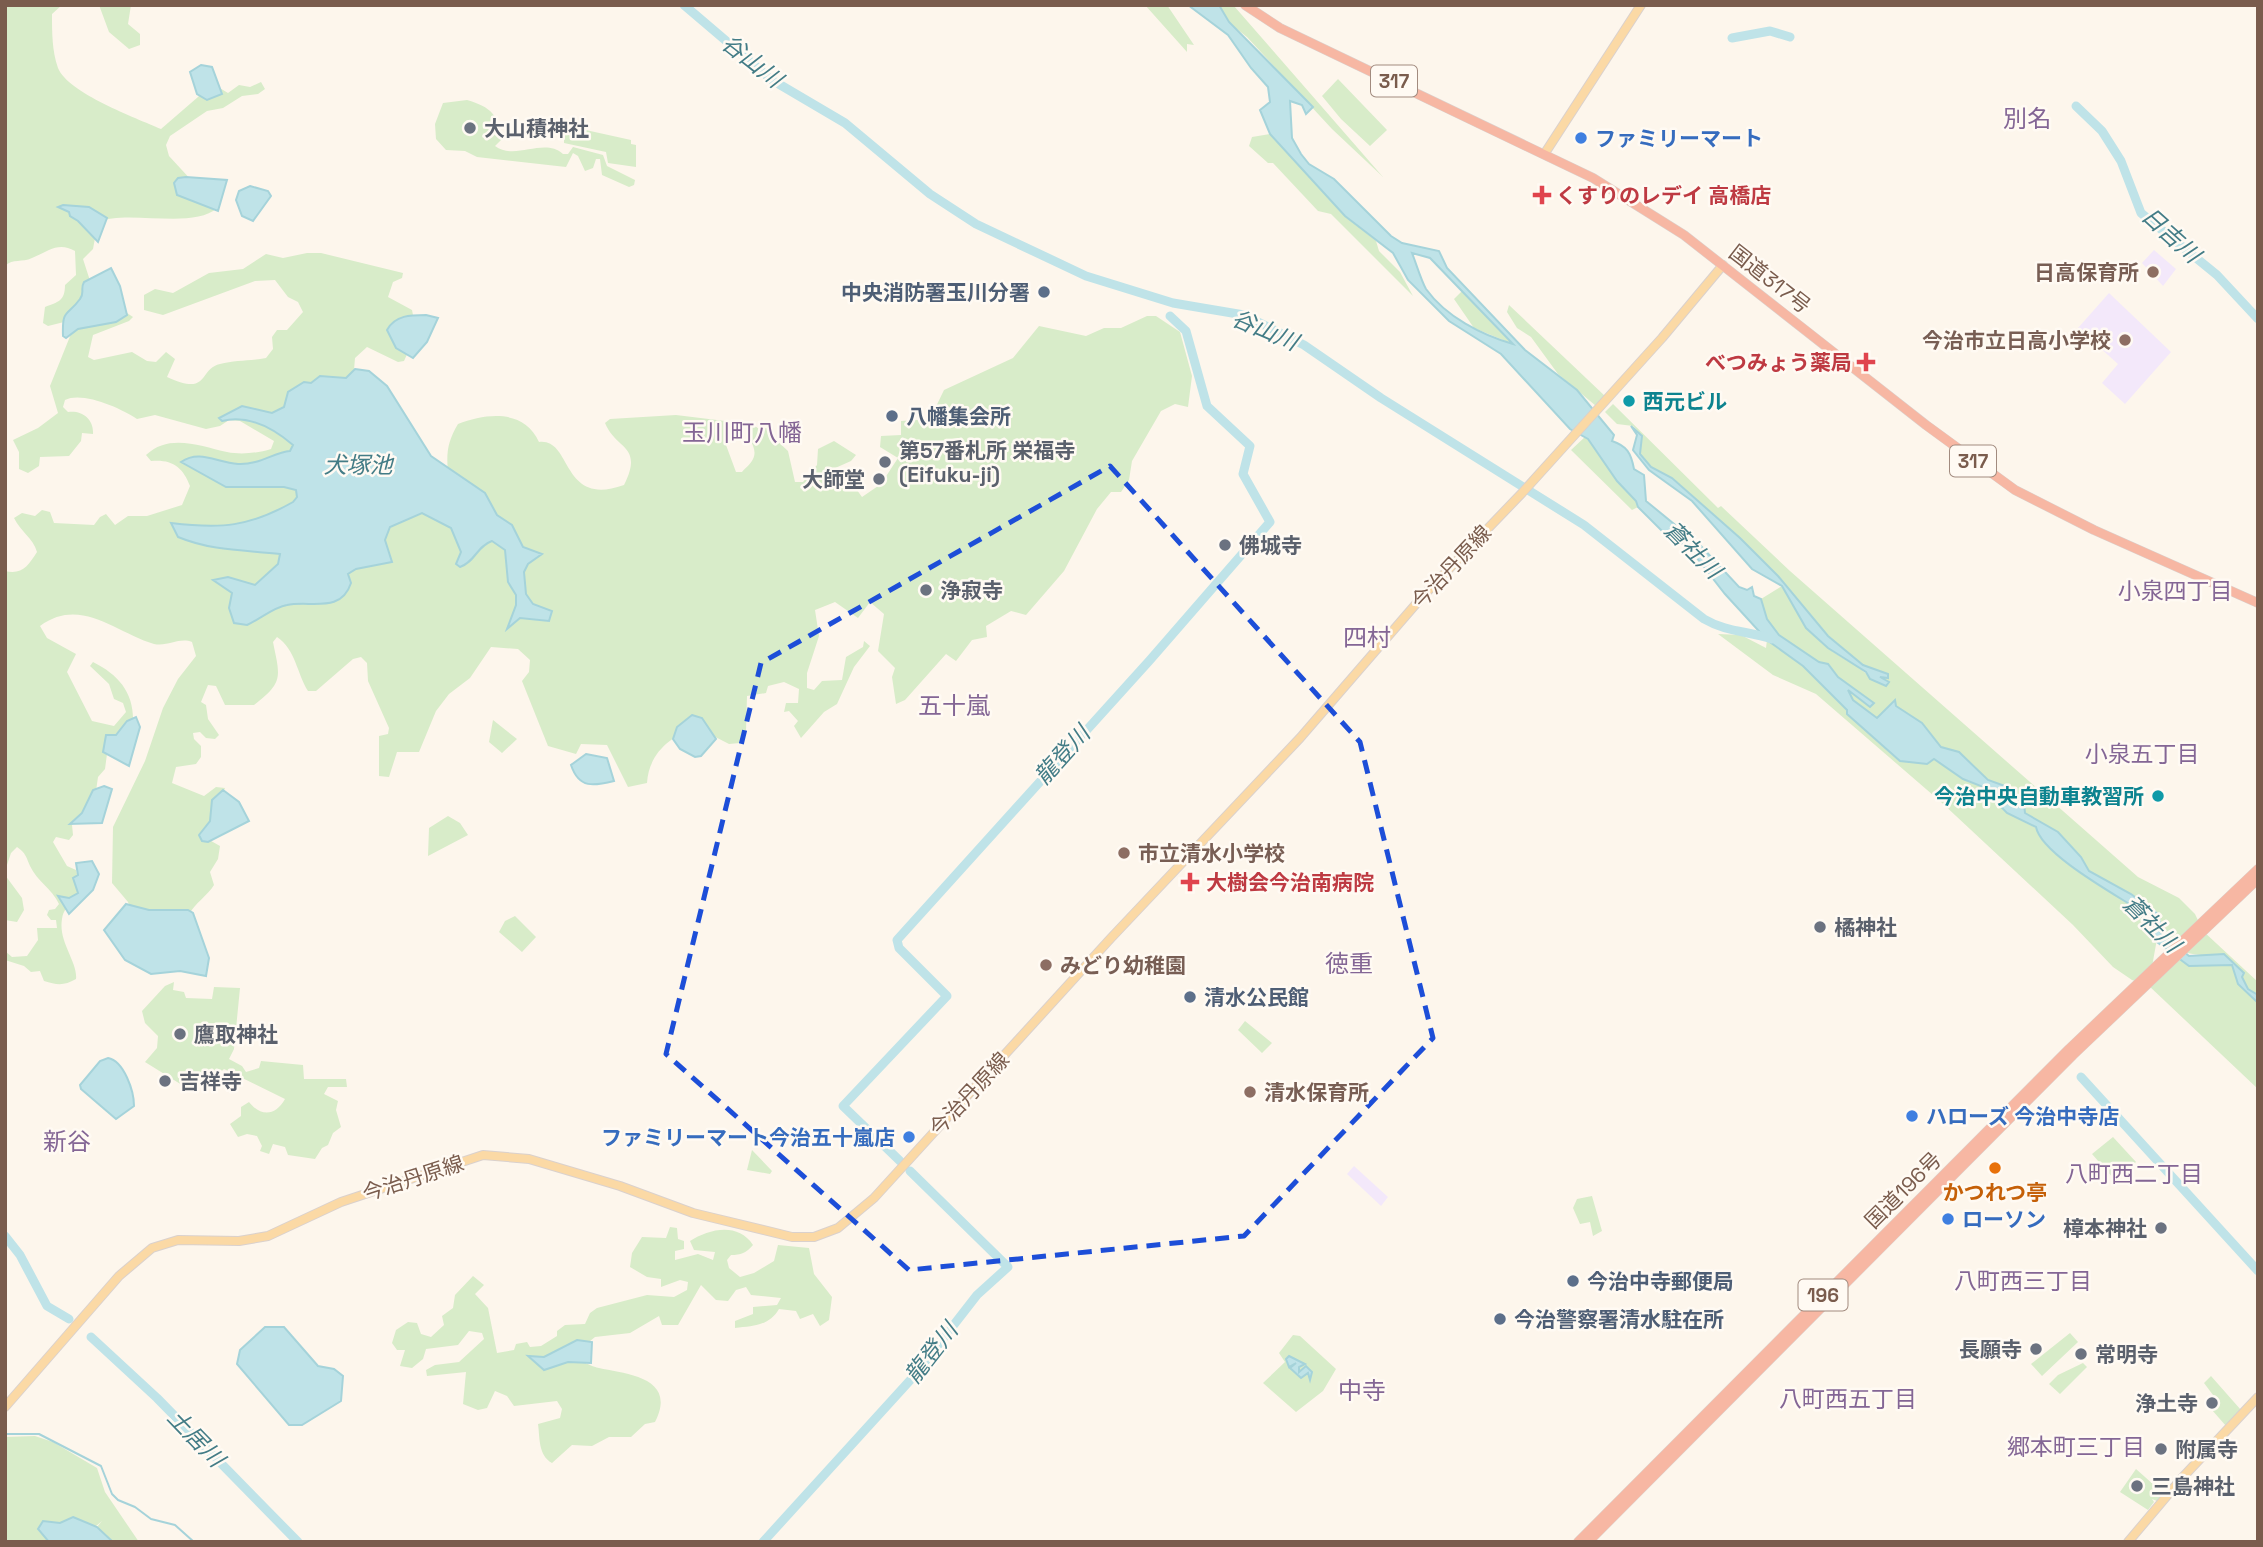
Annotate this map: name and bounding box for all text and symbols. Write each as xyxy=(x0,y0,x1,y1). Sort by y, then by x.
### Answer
water label: 谷山川 xyxy=(716,28,791,96)
road number: 317 xyxy=(1371,66,1417,96)
district label: 別名 xyxy=(2003,103,2051,134)
place label: 大山積神社 xyxy=(484,115,589,142)
marker: 大山積神社 xyxy=(462,120,478,136)
place label: ファミリーマート xyxy=(1595,125,1763,152)
marker: ファミリーマート xyxy=(1573,130,1589,146)
place label: くすりのレデイ 高橋店 xyxy=(1556,182,1771,209)
marker: くすりのレデイ 高橋店 xyxy=(1534,187,1550,203)
water label: 日吉川 xyxy=(2135,201,2209,271)
street label: 国道317号 xyxy=(1724,239,1816,319)
place label: 日高保育所 xyxy=(2034,259,2139,286)
marker: 日高保育所 xyxy=(2145,264,2161,280)
place label: 中央消防署玉川分署 xyxy=(841,279,1030,306)
marker: 中央消防署玉川分署 xyxy=(1036,284,1052,300)
water label: 谷山川 xyxy=(1227,303,1305,358)
place label: 今治市立日高小学校 xyxy=(1922,327,2111,354)
marker: 今治市立日高小学校 xyxy=(2117,332,2133,348)
place label: べつみょう薬局 xyxy=(1705,349,1852,376)
marker: べつみょう薬局 xyxy=(1858,354,1874,370)
place label: 西元ビル xyxy=(1643,388,1727,415)
marker: 西元ビル xyxy=(1621,393,1637,409)
place label: 八幡集会所 xyxy=(906,403,1011,430)
marker: 八幡集会所 xyxy=(884,408,900,424)
district label: 玉川町八幡 xyxy=(682,417,802,448)
place label: 第57番札所 栄福寺 (Eifuku-ji) xyxy=(899,437,1075,488)
road number: 317 xyxy=(1950,446,1996,476)
water label: 犬塚池 xyxy=(324,450,395,480)
marker: 第57番札所 栄福寺 (Eifuku-ji) xyxy=(877,454,893,470)
place label: 大師堂 xyxy=(802,466,865,493)
marker: 大師堂 xyxy=(871,471,887,487)
water label: 蒼社川 xyxy=(1658,515,1730,587)
street label: 今治丹原線 xyxy=(1405,519,1497,615)
place label: 佛城寺 xyxy=(1239,532,1302,559)
marker: 佛城寺 xyxy=(1217,537,1233,553)
district label: 小泉四丁目 xyxy=(2118,576,2233,606)
place label: 浄寂寺 xyxy=(940,577,1003,604)
marker: 浄寂寺 xyxy=(918,582,934,598)
district label: 四村 xyxy=(1343,622,1391,653)
district label: 五十嵐 xyxy=(918,690,990,721)
water label: 龍登川 xyxy=(1028,717,1098,791)
district label: 小泉五丁目 xyxy=(2085,739,2200,769)
place label: 今治中央自動車教習所 xyxy=(1934,783,2144,810)
marker: 今治中央自動車教習所 xyxy=(2150,788,2166,804)
place label: 市立清水小学校 xyxy=(1138,840,1285,867)
marker: 市立清水小学校 xyxy=(1116,845,1132,861)
place label: 大樹会今治南病院 xyxy=(1206,869,1374,896)
marker: 大樹会今治南病院 xyxy=(1180,872,1200,892)
water label: 蒼社川 xyxy=(2117,889,2189,961)
place label: 橘神社 xyxy=(1834,914,1897,941)
marker: 橘神社 xyxy=(1812,919,1828,935)
district label: 徳重 xyxy=(1325,948,1373,979)
place label: みどり幼稚園 xyxy=(1060,952,1186,979)
marker: みどり幼稚園 xyxy=(1038,957,1054,973)
place label: 清水公民館 xyxy=(1204,984,1309,1011)
marker: 清水公民館 xyxy=(1182,989,1198,1005)
place label: 鷹取神社 xyxy=(194,1021,278,1048)
marker: 鷹取神社 xyxy=(172,1026,188,1042)
street label: 今治丹原線 xyxy=(923,1046,1015,1142)
place label: 吉祥寺 xyxy=(179,1068,242,1095)
marker: 吉祥寺 xyxy=(157,1073,173,1089)
place label: 清水保育所 xyxy=(1264,1079,1369,1106)
marker: 清水保育所 xyxy=(1242,1084,1258,1100)
place label: ハローズ 今治中寺店 xyxy=(1926,1103,2119,1130)
marker: ハローズ 今治中寺店 xyxy=(1904,1108,1920,1124)
place label: ファミリーマート今治五十嵐店 xyxy=(601,1124,895,1151)
district label: 新谷 xyxy=(43,1126,91,1157)
marker: ファミリーマート今治五十嵐店 xyxy=(901,1129,917,1145)
street label: 国道196号 xyxy=(1859,1146,1947,1234)
street label: 今治丹原線 xyxy=(359,1149,467,1207)
district label: 八町西二丁目 xyxy=(2065,1159,2203,1189)
marker: かつれつ亭 xyxy=(1987,1160,2003,1176)
place label: かつれつ亭 xyxy=(1943,1179,2047,1206)
place label: ローソン xyxy=(1962,1206,2046,1233)
marker: ローソン xyxy=(1940,1211,1956,1227)
place label: 樟本神社 xyxy=(2063,1215,2147,1242)
marker: 樟本神社 xyxy=(2153,1220,2169,1236)
district label: 八町西三丁目 xyxy=(1954,1266,2092,1296)
place label: 今治中寺郵便局 xyxy=(1587,1268,1734,1295)
marker: 今治中寺郵便局 xyxy=(1565,1273,1581,1289)
road number: 196 xyxy=(1798,1280,1848,1310)
place label: 今治警察署清水駐在所 xyxy=(1514,1306,1724,1333)
marker: 今治警察署清水駐在所 xyxy=(1492,1311,1508,1327)
water label: 龍登川 xyxy=(898,1314,966,1389)
place label: 長願寺 xyxy=(1959,1336,2022,1363)
marker: 長願寺 xyxy=(2028,1341,2044,1357)
place label: 常明寺 xyxy=(2095,1341,2158,1368)
marker: 常明寺 xyxy=(2073,1346,2089,1362)
district label: 中寺 xyxy=(1338,1375,1386,1406)
district label: 八町西五丁目 xyxy=(1779,1384,1917,1414)
place label: 浄土寺 xyxy=(2135,1390,2198,1417)
marker: 浄土寺 xyxy=(2204,1395,2220,1411)
water label: 土居川 xyxy=(161,1403,233,1475)
district label: 郷本町三丁目 xyxy=(2007,1432,2145,1462)
place label: 附属寺 xyxy=(2175,1436,2238,1463)
marker: 附属寺 xyxy=(2153,1441,2169,1457)
place label: 三島神社 xyxy=(2151,1473,2235,1500)
marker: 三島神社 xyxy=(2129,1478,2145,1494)

